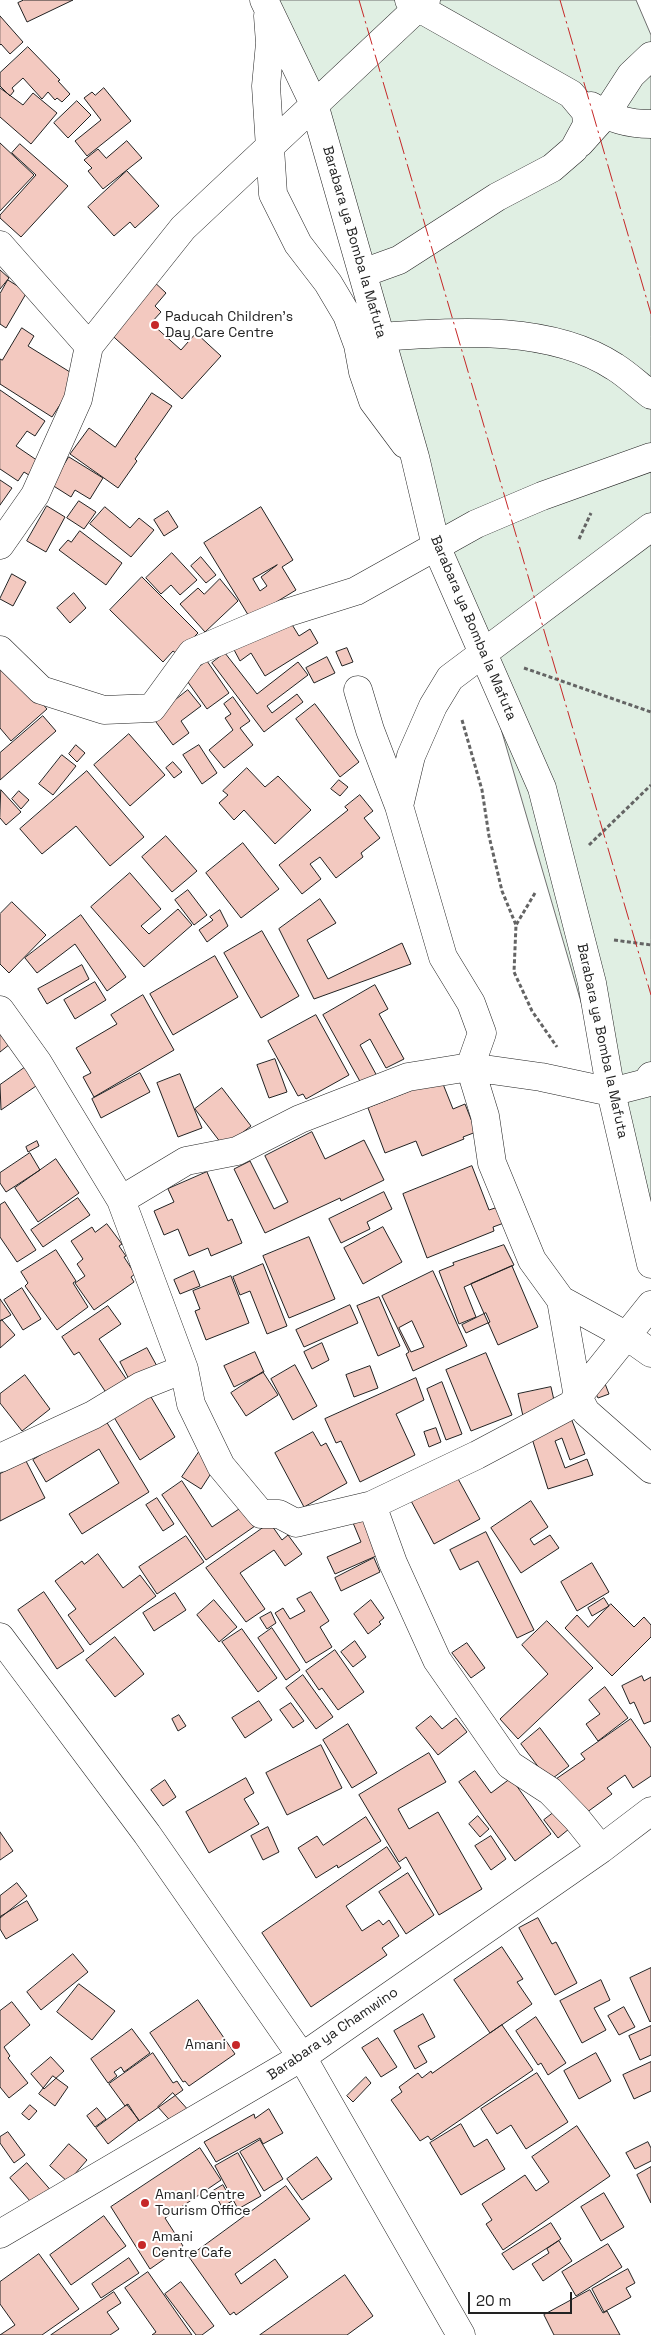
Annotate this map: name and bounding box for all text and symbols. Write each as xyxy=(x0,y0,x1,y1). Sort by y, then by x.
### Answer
street label: Barabara ya Bomba la Mafuta xyxy=(319,144,389,340)
place label: Paducah Children's Day Care Centre xyxy=(165,309,293,342)
marker: Paducah Children's Day Care Centre xyxy=(149,319,161,331)
street label: Barabara ya Bomba la Mafuta xyxy=(426,533,520,723)
street label: Barabara ya Bomba la Mafuta xyxy=(573,942,631,1140)
street label: Barabara ya Chamwino xyxy=(265,1984,401,2084)
place label: Amani xyxy=(185,2037,226,2053)
marker: Amani xyxy=(230,2039,242,2051)
place label: AmanI Centre Tourism Office xyxy=(155,2187,251,2220)
marker: AmanI Centre Tourism Office xyxy=(139,2197,151,2209)
place label: Amani Centre Cafe xyxy=(152,2229,232,2262)
marker: Amani Centre Cafe xyxy=(136,2239,148,2251)
scale bar xyxy=(471,2282,575,2314)
text: 20 m xyxy=(476,2291,511,2310)

